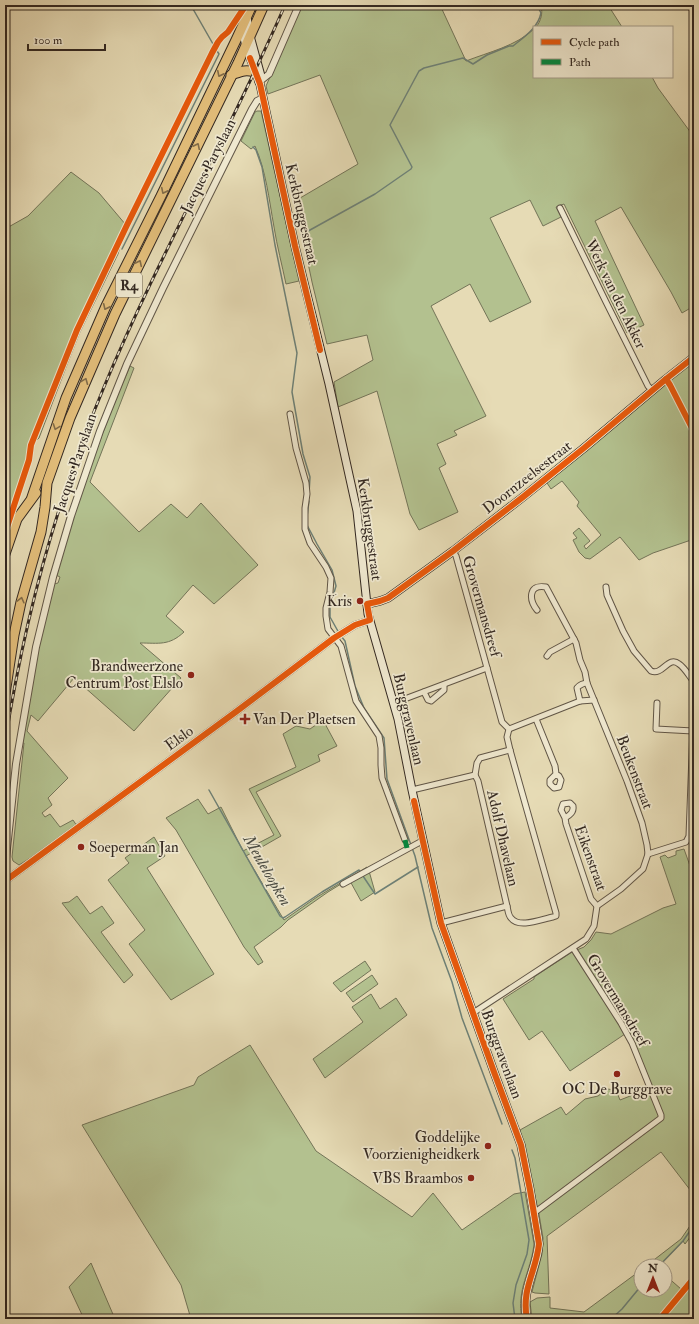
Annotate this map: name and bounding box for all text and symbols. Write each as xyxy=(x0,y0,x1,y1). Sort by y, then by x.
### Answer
scale bar xyxy=(28,26,105,52)
legend xyxy=(533,26,673,78)
text: 100 m xyxy=(34,33,63,48)
text: Cycle path xyxy=(569,35,620,50)
text: Path xyxy=(569,55,592,70)
one-way arrow xyxy=(217,69,225,77)
street label: Jacques Paryslaan xyxy=(176,115,241,218)
one-way arrow xyxy=(192,143,200,150)
street label: Kerkbruggestraat xyxy=(281,161,322,267)
one-way arrow xyxy=(161,186,169,194)
street label: Werk van den Akker xyxy=(580,235,650,352)
one-way arrow xyxy=(135,259,142,267)
road number: R4 xyxy=(116,273,142,297)
one-way arrow xyxy=(103,303,111,310)
one-way arrow xyxy=(80,377,88,385)
street label: Jacques Paryslaan xyxy=(49,411,102,517)
one-way arrow xyxy=(52,423,60,430)
street label: Doornzeelsestraat xyxy=(479,437,576,518)
street label: Kerkbruggestraat xyxy=(353,476,386,582)
street label: Grovermansdreef xyxy=(458,553,506,661)
place label: Kris xyxy=(327,592,352,611)
marker: Kris xyxy=(355,596,365,606)
one-way arrow xyxy=(17,597,25,603)
place label: Brandweerzone Centrum Post Elslo xyxy=(66,657,183,693)
marker: Brandweerzone Centrum Post Elslo xyxy=(186,670,196,680)
street label: Burggravenlaan xyxy=(389,671,428,767)
place label: Van Der Plaetsen xyxy=(253,710,356,729)
marker: Van Der Plaetsen xyxy=(240,714,250,724)
street label: Elslo xyxy=(161,722,197,755)
street label: Beukenstraat xyxy=(612,733,657,812)
street label: Adolf Dhavelaan xyxy=(482,787,523,888)
street label: Eikenstraat xyxy=(570,823,611,894)
water label: Meuleloopken xyxy=(238,831,296,910)
place label: Soeperman Jan xyxy=(89,838,179,858)
marker: Soeperman Jan xyxy=(76,842,86,852)
street label: Grovermansdreef xyxy=(583,951,654,1052)
street label: Burggravenlaan xyxy=(477,1007,527,1102)
marker: OC De Burggrave xyxy=(612,1069,622,1079)
place label: OC De Burggrave xyxy=(562,1080,672,1099)
place label: Goddelijke Voorzienigheidkerk xyxy=(363,1128,480,1164)
marker: Goddelijke Voorzienigheidkerk xyxy=(483,1141,493,1151)
place label: VBS Braambos xyxy=(372,1169,463,1188)
marker: VBS Braambos xyxy=(466,1173,476,1183)
north arrow xyxy=(633,1258,673,1298)
text: N xyxy=(647,1262,659,1275)

